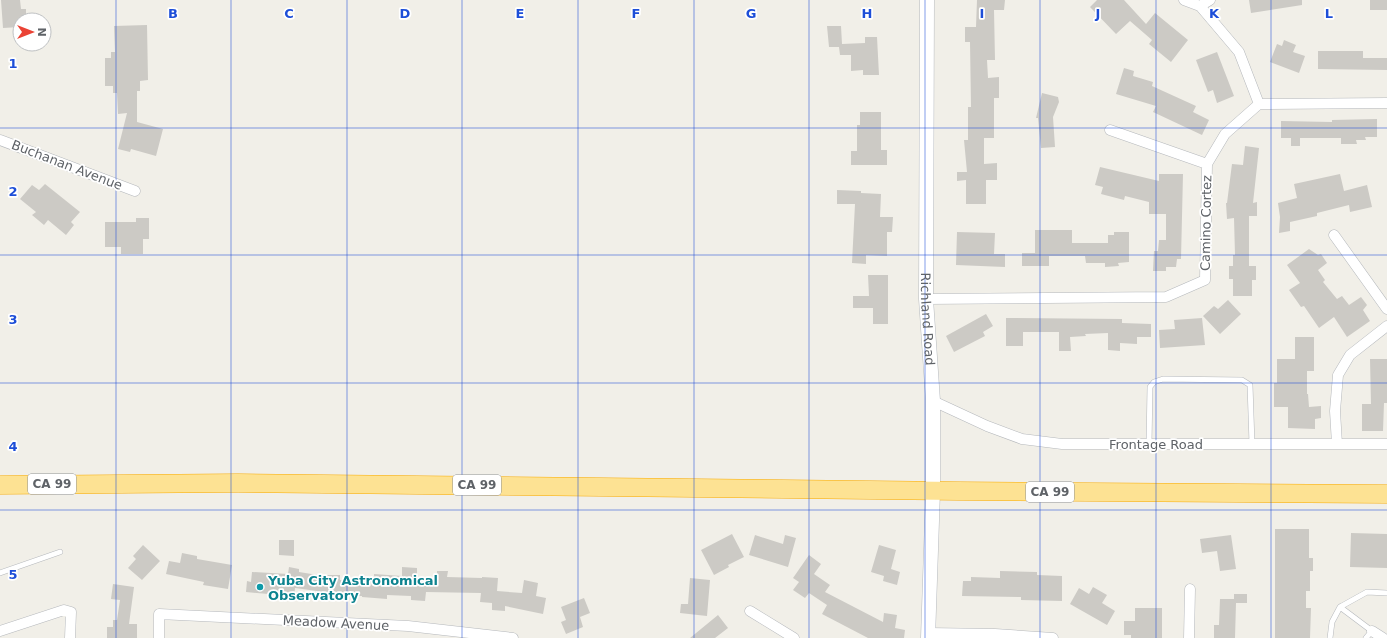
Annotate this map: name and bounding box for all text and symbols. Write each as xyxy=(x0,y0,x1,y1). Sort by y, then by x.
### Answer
text: B xyxy=(168,6,178,21)
text: C xyxy=(284,6,294,21)
text: D xyxy=(400,6,411,21)
text: E xyxy=(516,6,524,21)
text: F xyxy=(632,6,640,21)
text: G xyxy=(746,6,756,21)
text: H xyxy=(862,6,872,21)
text: I xyxy=(980,6,984,21)
text: J xyxy=(1095,6,1100,21)
text: K xyxy=(1209,6,1220,21)
text: L xyxy=(1325,6,1333,21)
north arrow xyxy=(12,12,52,52)
text: N xyxy=(35,27,48,37)
text: 1 xyxy=(8,56,18,71)
street label: Buchanan Avenue xyxy=(10,137,124,193)
street label: Camino Cortez xyxy=(1198,175,1214,271)
text: 2 xyxy=(8,184,18,199)
street label: Richland Road xyxy=(918,272,938,366)
text: 3 xyxy=(8,312,18,327)
street label: Frontage Road xyxy=(1109,437,1203,452)
text: 4 xyxy=(8,439,18,454)
road number: CA 99 xyxy=(28,474,76,494)
road number: CA 99 xyxy=(453,475,501,495)
road number: CA 99 xyxy=(1026,482,1074,502)
text: 5 xyxy=(8,567,18,582)
place label: Yuba City Astronomical Observatory xyxy=(267,573,438,603)
marker: Yuba City Astronomical Observatory xyxy=(255,582,265,592)
street label: Meadow Avenue xyxy=(282,613,390,633)

